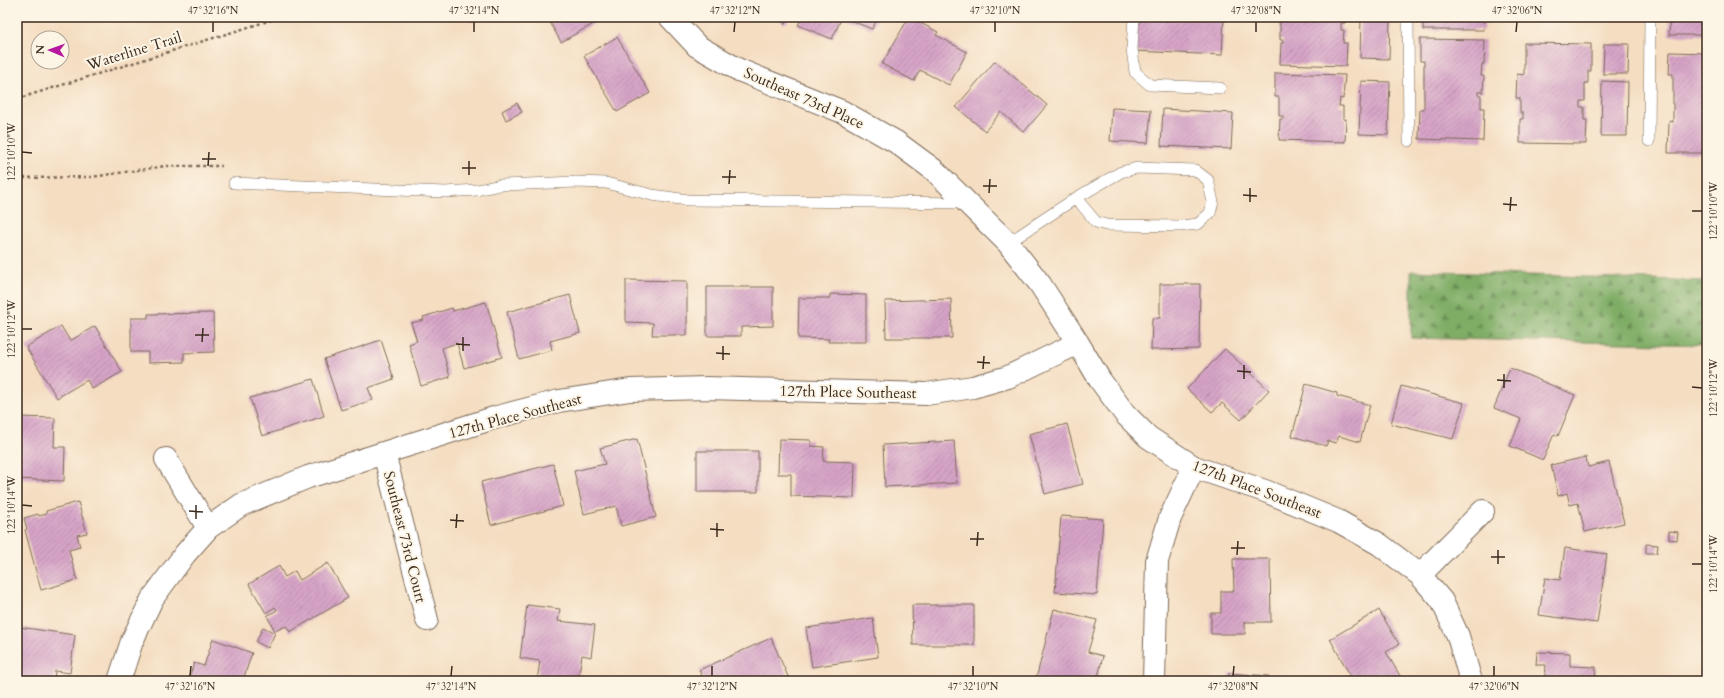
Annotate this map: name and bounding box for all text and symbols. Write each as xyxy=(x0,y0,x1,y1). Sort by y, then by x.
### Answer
text: 47°32'16"N xyxy=(188,4,239,18)
text: 47°32'14"N xyxy=(449,4,500,18)
text: 47°32'12"N xyxy=(710,4,761,18)
text: 47°32'10"N xyxy=(970,4,1021,18)
text: 47°32'08"N xyxy=(1231,4,1282,18)
text: 47°32'06"N xyxy=(1492,4,1543,18)
street label: Waterline Trail xyxy=(83,27,184,75)
north arrow xyxy=(30,30,70,70)
text: N xyxy=(33,44,48,55)
street label: Southeast 73rd Place xyxy=(741,63,867,134)
text: 122°10'10"W xyxy=(5,122,19,181)
text: 122°10'10"W xyxy=(1707,181,1721,240)
text: 122°10'12"W xyxy=(5,299,19,358)
text: 122°10'12"W xyxy=(1707,358,1721,417)
street label: 127th Place Southeast xyxy=(779,381,917,403)
street label: 127th Place Southeast xyxy=(446,389,584,443)
street label: 127th Place Southeast xyxy=(1190,455,1325,523)
street label: Southeast 73rd Court xyxy=(379,469,431,605)
text: 122°10'14"W xyxy=(5,475,19,534)
text: 122°10'14"W xyxy=(1707,534,1721,593)
text: 47°32'16"N xyxy=(165,680,216,694)
text: 47°32'14"N xyxy=(426,680,477,694)
text: 47°32'12"N xyxy=(687,680,738,694)
text: 47°32'10"N xyxy=(948,680,999,694)
text: 47°32'08"N xyxy=(1208,680,1259,694)
text: 47°32'06"N xyxy=(1469,680,1520,694)

